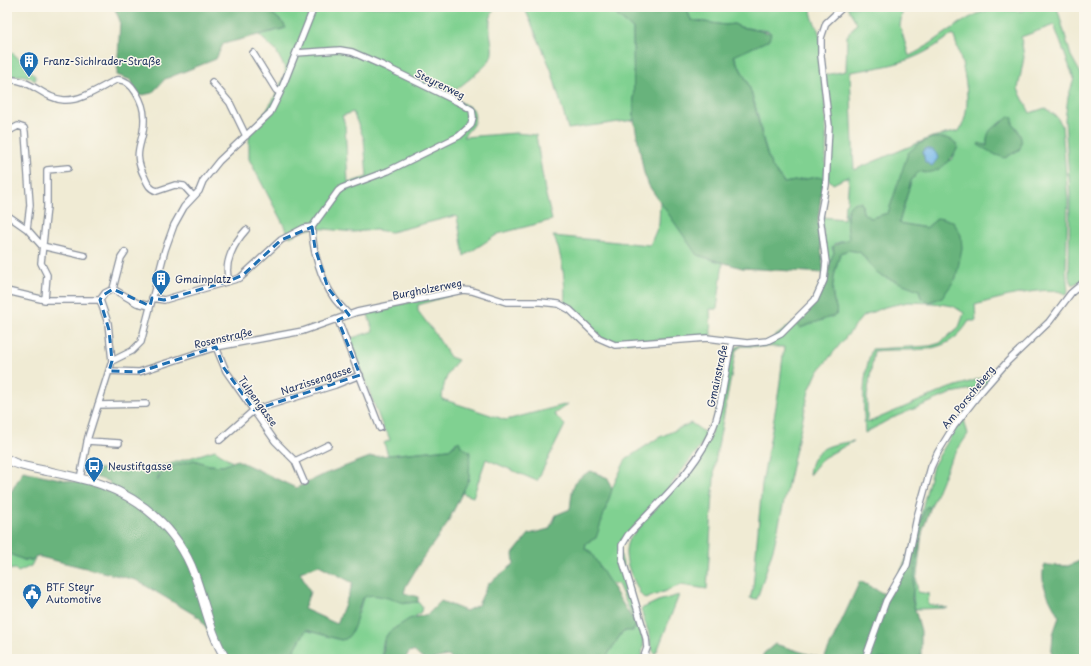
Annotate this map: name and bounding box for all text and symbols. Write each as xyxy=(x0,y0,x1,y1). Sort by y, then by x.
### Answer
building icon: Franz-Sichlrader-Straße xyxy=(18,50,40,78)
place label: Franz-Sichlrader-Straße xyxy=(43,53,161,68)
street label: Steyrerweg xyxy=(412,65,468,103)
building icon: Gmainplatz xyxy=(150,268,172,296)
place label: Gmainplatz xyxy=(175,271,231,286)
street label: Burgholzerweg xyxy=(391,274,463,303)
street label: Rosenstraße xyxy=(192,324,254,352)
street label: Gmainstraße xyxy=(703,343,730,409)
street label: Narzissengasse xyxy=(279,361,353,398)
street label: Am Porscheberg xyxy=(937,362,998,431)
street label: Tulpengasse xyxy=(235,372,282,429)
bus stop icon: Neustiftgasse xyxy=(83,455,105,483)
place label: Neustiftgasse xyxy=(108,458,172,473)
place label: BTF Steyr Automotive xyxy=(46,579,101,606)
public building icon: BTF Steyr Automotive xyxy=(21,582,43,610)

